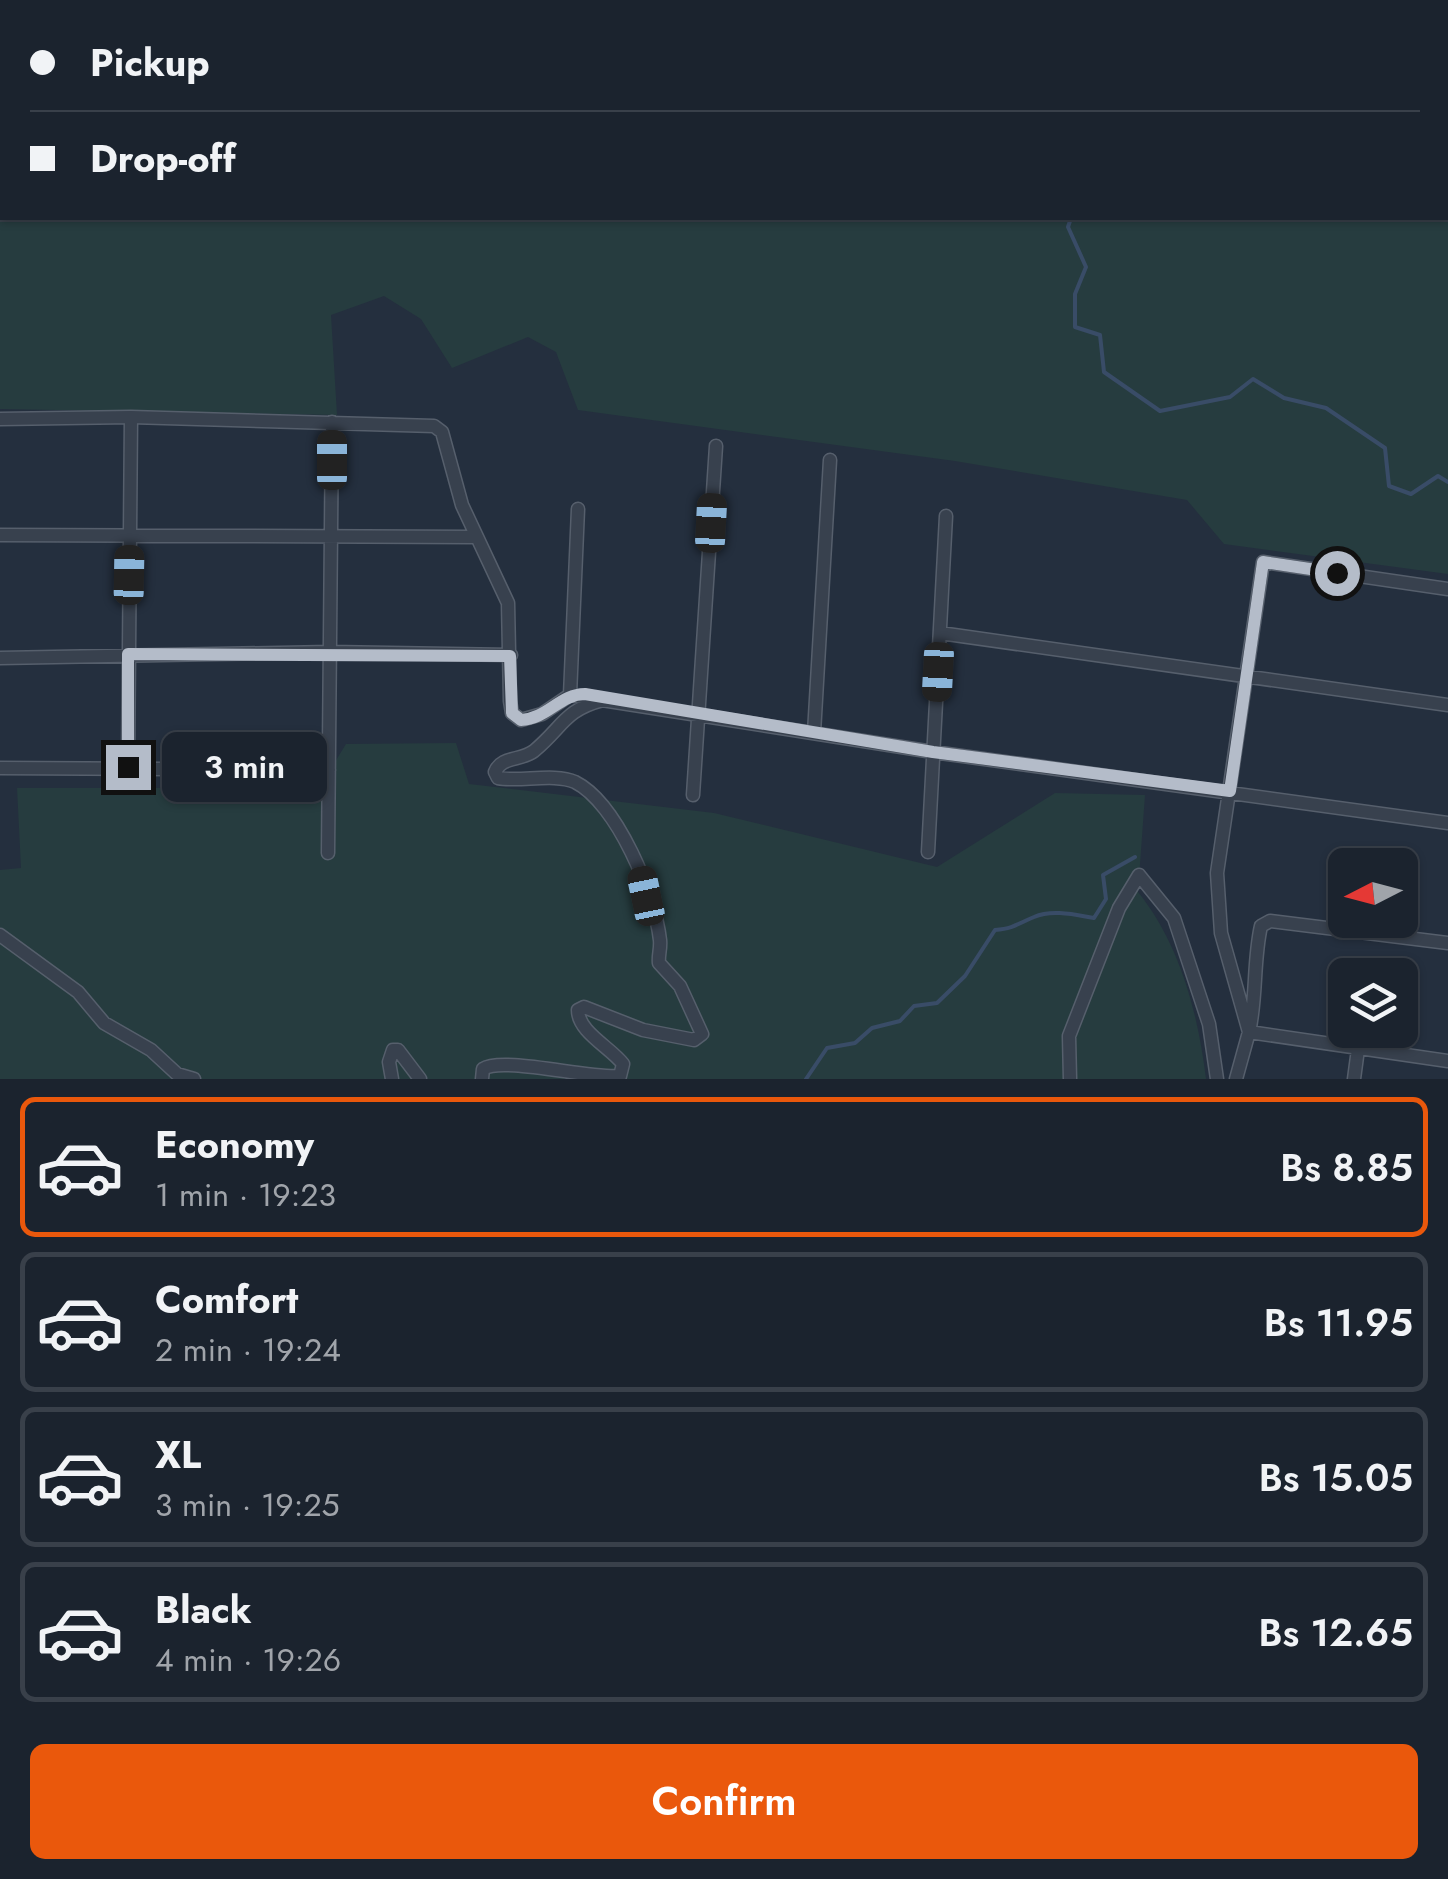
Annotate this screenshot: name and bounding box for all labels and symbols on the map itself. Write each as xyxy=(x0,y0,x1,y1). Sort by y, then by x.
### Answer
car xyxy=(317,430,347,490)
car xyxy=(694,492,728,554)
car xyxy=(113,545,145,605)
route start xyxy=(1315,551,1360,596)
car xyxy=(921,641,955,703)
callout: 3 min xyxy=(163,732,328,802)
route end xyxy=(106,745,151,790)
north arrow xyxy=(1328,848,1418,938)
car xyxy=(625,864,667,928)

